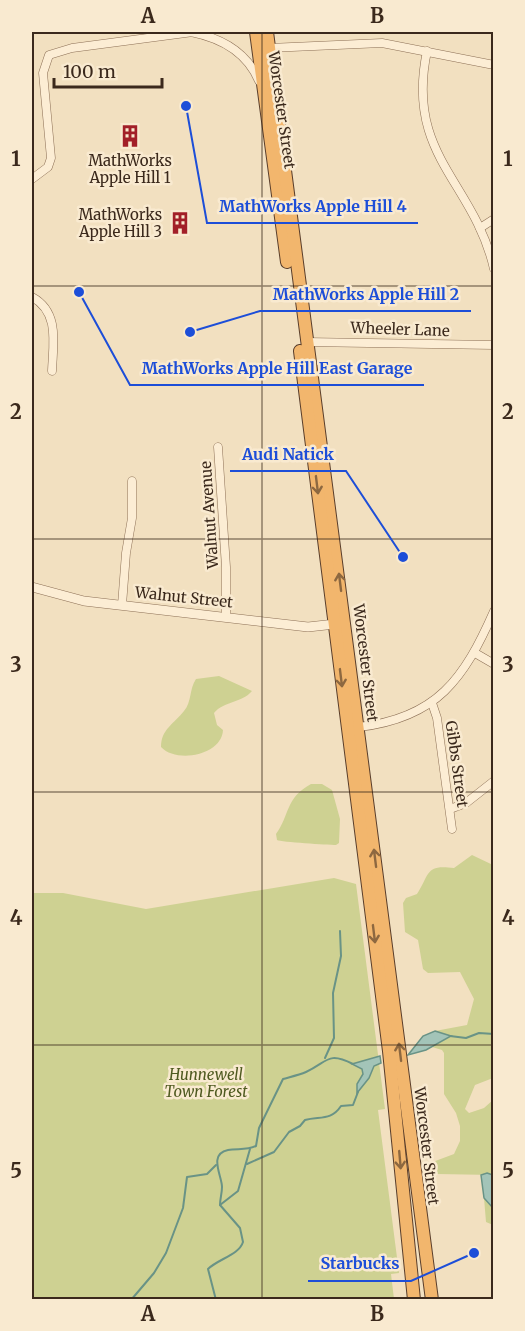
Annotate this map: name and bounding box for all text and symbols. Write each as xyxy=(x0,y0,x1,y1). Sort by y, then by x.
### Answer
text: A xyxy=(140,3,156,28)
text: B xyxy=(370,3,384,28)
street label: Worcester Street xyxy=(264,49,300,170)
scale bar xyxy=(54,51,162,89)
text: 100 m xyxy=(63,60,116,83)
building icon: MathWorks Apple Hill 1 xyxy=(117,123,143,149)
text: 1 xyxy=(11,146,21,171)
text: 1 xyxy=(503,146,513,171)
place label: MathWorks Apple Hill 1 xyxy=(88,151,172,187)
callout: MathWorks Apple Hill 4 xyxy=(207,189,418,223)
text: MathWorks Apple Hill 4 xyxy=(219,196,407,216)
place label: MathWorks Apple Hill 3 xyxy=(78,205,162,241)
building icon: MathWorks Apple Hill 3 xyxy=(167,210,193,236)
callout: MathWorks Apple Hill 2 xyxy=(260,277,471,311)
text: MathWorks Apple Hill 2 xyxy=(273,284,459,304)
street label: Wheeler Lane xyxy=(349,318,450,340)
callout: MathWorks Apple Hill East Garage xyxy=(130,351,424,385)
text: MathWorks Apple Hill East Garage xyxy=(142,358,413,378)
text: 2 xyxy=(10,399,22,424)
text: 2 xyxy=(502,399,514,424)
callout: Audi Natick xyxy=(230,437,346,471)
text: Audi Natick xyxy=(241,444,335,464)
street label: Walnut Avenue xyxy=(196,460,222,571)
one-way arrow xyxy=(311,475,322,494)
one-way arrow xyxy=(335,572,346,592)
street label: Walnut Street xyxy=(133,582,234,612)
street label: Worcester Street xyxy=(349,602,383,723)
text: 3 xyxy=(10,652,22,677)
text: 3 xyxy=(502,652,514,677)
one-way arrow xyxy=(336,668,347,688)
street label: Gibbs Street xyxy=(442,719,472,809)
one-way arrow xyxy=(370,849,381,869)
text: 4 xyxy=(10,905,23,930)
text: 4 xyxy=(502,905,515,930)
one-way arrow xyxy=(369,924,380,944)
one-way arrow xyxy=(394,1042,405,1062)
park label: Hunnewell Town Forest xyxy=(165,1065,248,1101)
street label: Worcester Street xyxy=(410,1085,444,1206)
one-way arrow xyxy=(395,1150,406,1170)
text: 5 xyxy=(10,1158,22,1183)
text: 5 xyxy=(502,1158,514,1183)
callout: Starbucks xyxy=(308,1247,411,1281)
text: Starbucks xyxy=(321,1253,399,1273)
text: A xyxy=(140,1301,156,1326)
text: B xyxy=(370,1301,384,1326)

